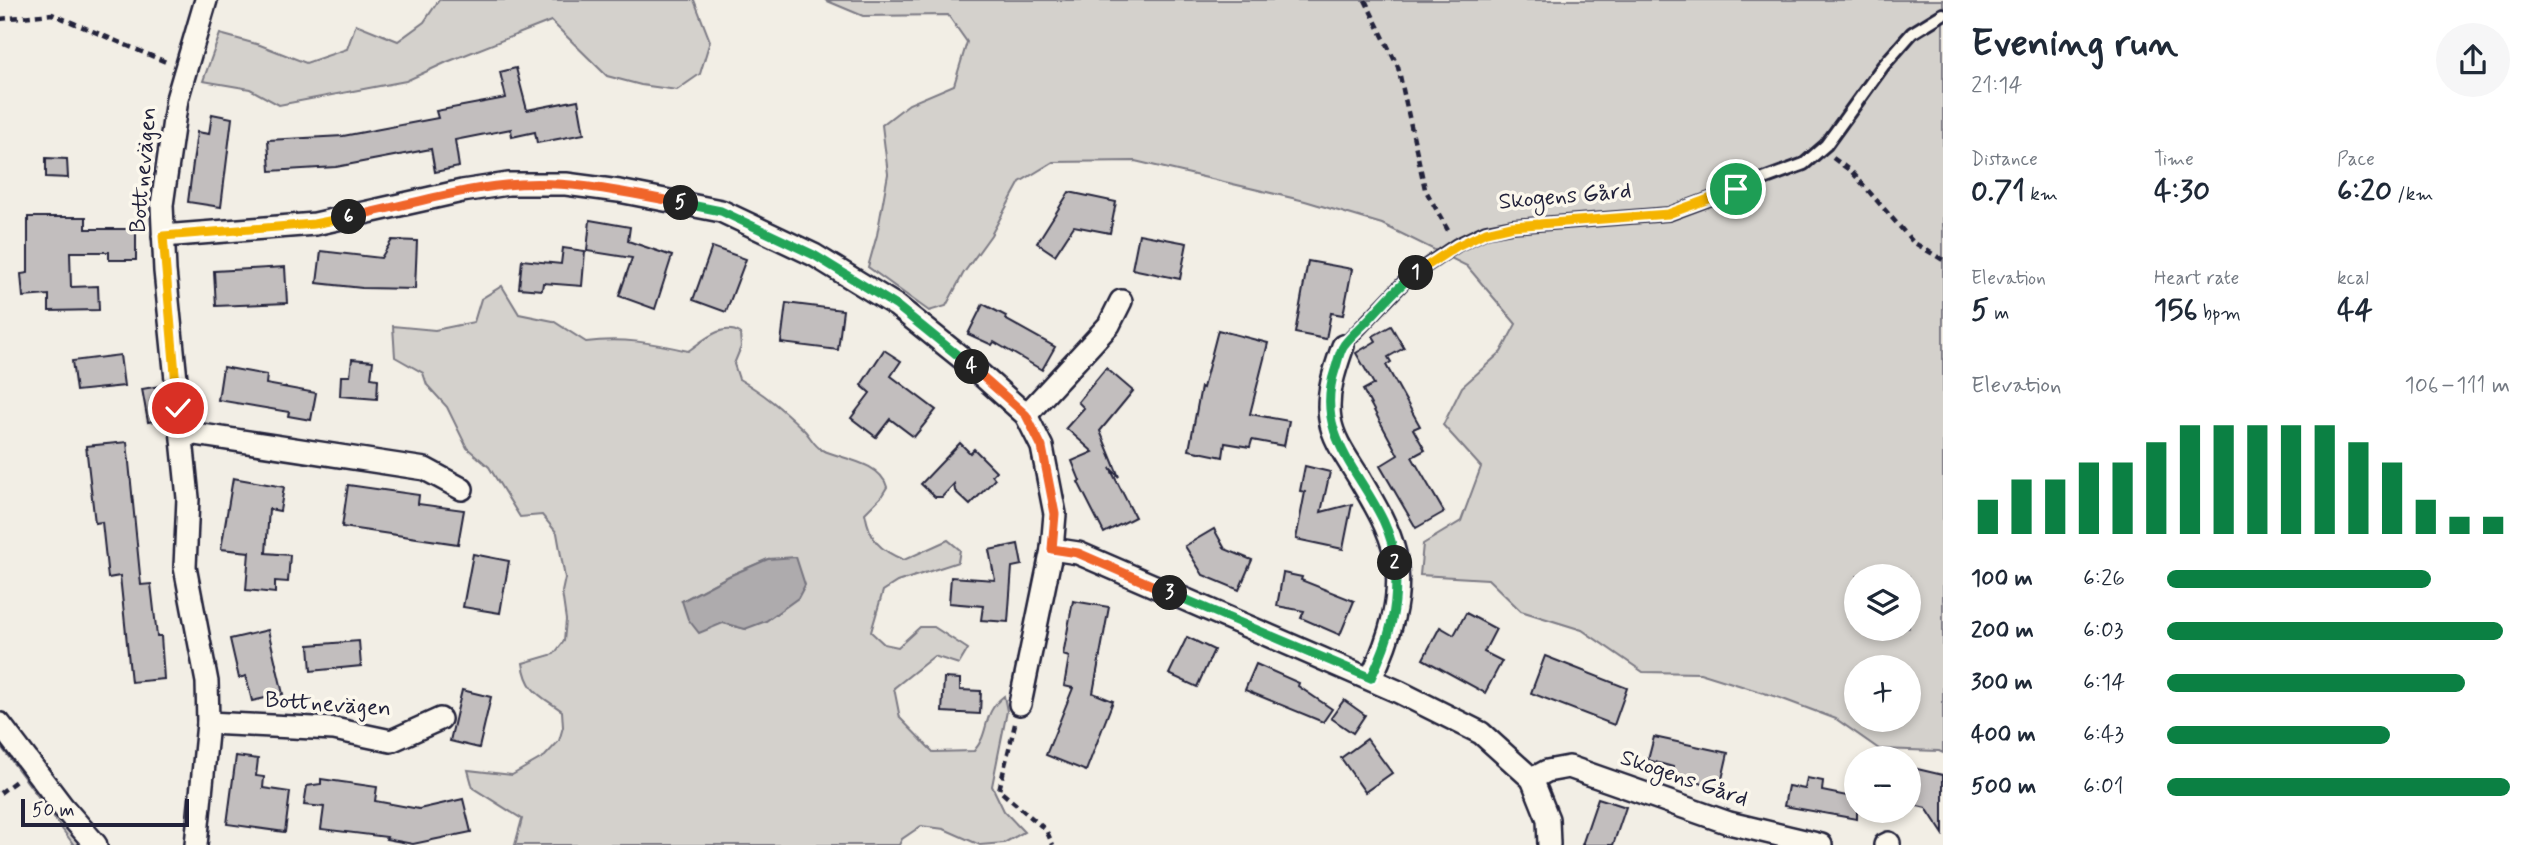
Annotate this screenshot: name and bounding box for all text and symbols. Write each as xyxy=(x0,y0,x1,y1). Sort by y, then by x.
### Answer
text: Evening run xyxy=(1971,20,2178,69)
button: share xyxy=(2436,23,2510,97)
text: 21:14 xyxy=(1971,71,2023,101)
street label: Bottnevägen xyxy=(124,106,164,234)
text: Distance xyxy=(1971,147,2038,172)
text: Time xyxy=(2154,147,2194,172)
text: Pace xyxy=(2337,147,2375,172)
pin xyxy=(1706,159,1766,219)
icon: arrive xyxy=(1717,170,1755,208)
text: 0.71 xyxy=(1971,172,2025,211)
text: 4:30 xyxy=(2154,172,2210,211)
text: 6:20 xyxy=(2337,172,2392,211)
street label: Skogens Gård xyxy=(1497,176,1633,220)
text: km xyxy=(2025,182,2058,207)
text: /km xyxy=(2392,182,2433,207)
pin: 5 xyxy=(664,186,698,220)
text: 5 xyxy=(675,190,686,215)
pin: 6 xyxy=(332,200,366,234)
text: 6 xyxy=(344,204,353,229)
pin: 1 xyxy=(1398,256,1434,290)
text: 1 xyxy=(1411,260,1420,285)
text: Elevation xyxy=(1971,266,2046,291)
text: Heart rate xyxy=(2154,266,2239,291)
text: kcal xyxy=(2337,266,2369,291)
text: 5 xyxy=(1971,291,1989,330)
text: 156 xyxy=(2154,291,2198,330)
text: 44 xyxy=(2337,291,2373,330)
text: m xyxy=(1989,301,2009,326)
text: bpm xyxy=(2198,301,2241,326)
pin: 4 xyxy=(954,350,990,384)
text: 4 xyxy=(966,354,977,379)
text: Elevation xyxy=(1971,371,2062,401)
text: 106–111 m xyxy=(2404,371,2510,401)
pin xyxy=(148,378,208,438)
icon: check xyxy=(159,389,197,427)
pin: 2 xyxy=(1378,546,1412,580)
text: 2 xyxy=(1390,550,1399,575)
map controls xyxy=(1844,564,1921,823)
button: layers xyxy=(1844,564,1921,641)
text: 100 m xyxy=(1971,564,2033,594)
text: 6:26 xyxy=(2083,564,2125,594)
pin: 3 xyxy=(1152,576,1188,610)
text: 3 xyxy=(1165,580,1174,605)
text: 200 m xyxy=(1971,616,2034,646)
text: 6:03 xyxy=(2083,616,2124,646)
button: + xyxy=(1844,655,1921,732)
text: 300 m xyxy=(1971,668,2033,698)
text: 6:14 xyxy=(2083,668,2125,698)
street label: Bottnevägen xyxy=(264,686,392,724)
text: 400 m xyxy=(1971,720,2036,750)
text: 6:43 xyxy=(2083,720,2124,750)
street label: Skogens Gård xyxy=(1616,743,1752,817)
button: − xyxy=(1844,746,1921,823)
text: 500 m xyxy=(1971,772,2036,802)
text: 6:01 xyxy=(2083,772,2124,802)
scale bar xyxy=(21,796,189,828)
text: 50 m xyxy=(32,798,75,823)

